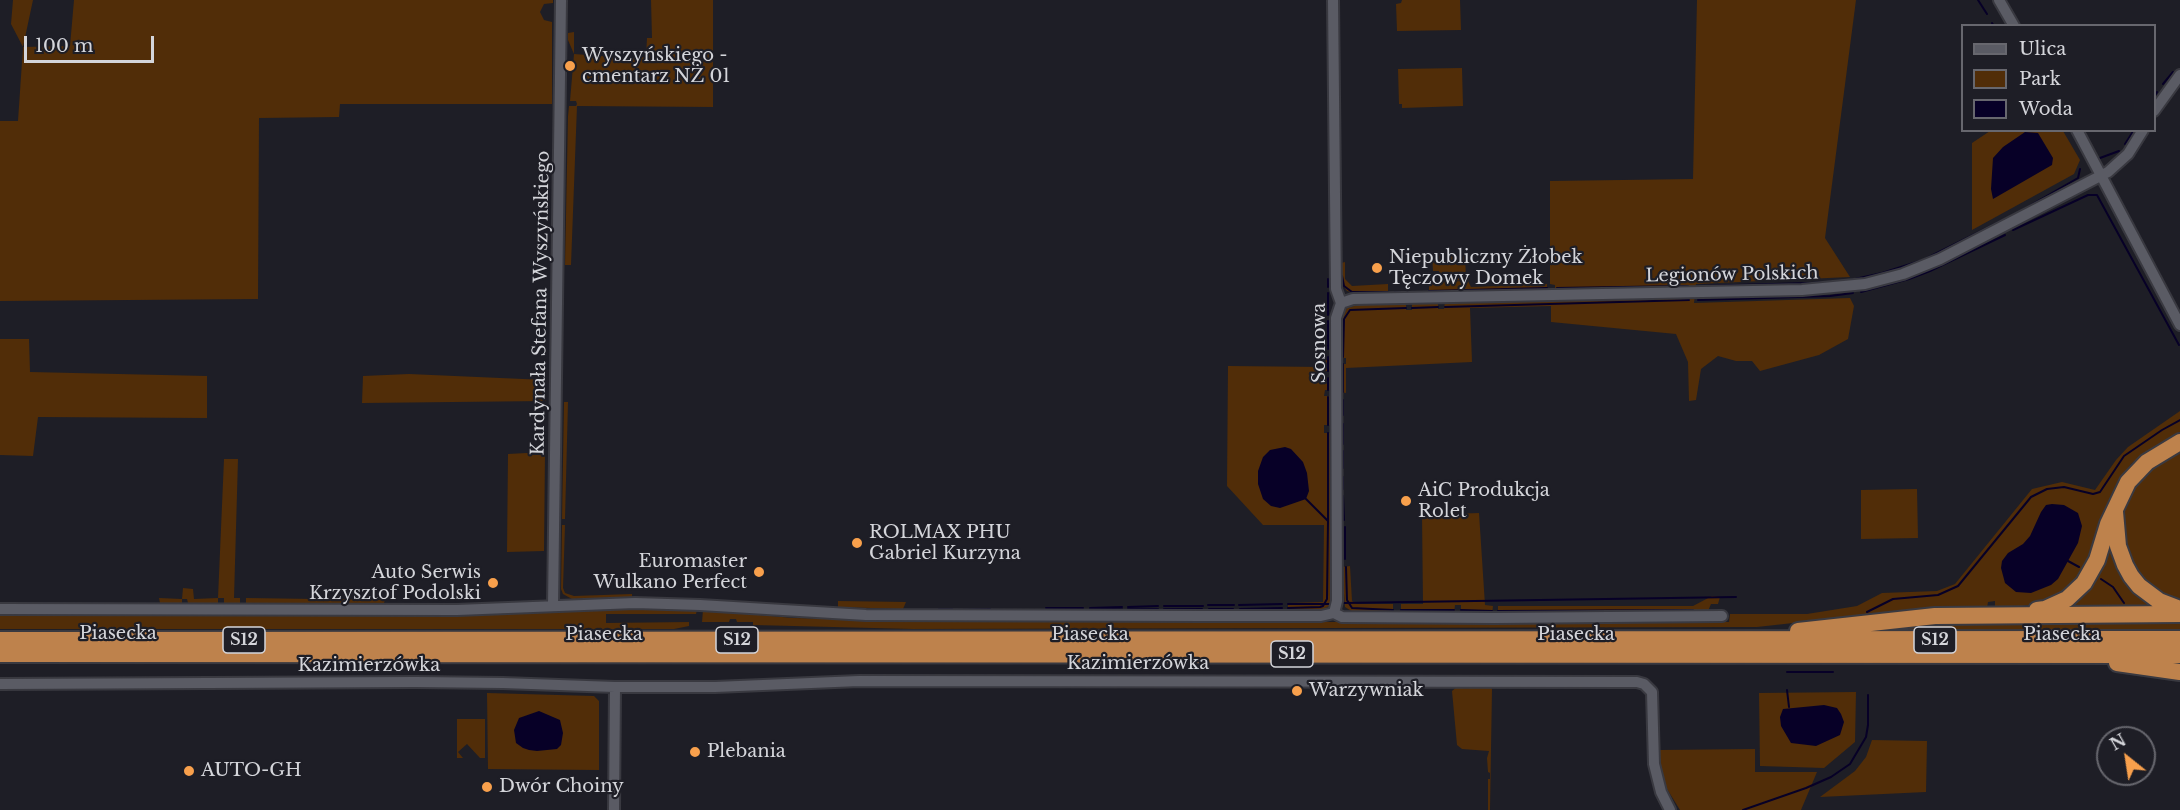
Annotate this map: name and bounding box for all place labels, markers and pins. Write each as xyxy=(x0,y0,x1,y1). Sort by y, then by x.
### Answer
place label: Wyszyńskiego - cmentarz NŻ 01 xyxy=(582,45,730,88)
marker: Wyszyńskiego - cmentarz NŻ 01 xyxy=(563,59,577,73)
place label: Niepubliczny Żłobek Tęczowy Domek xyxy=(1389,247,1583,290)
marker: Niepubliczny Żłobek Tęczowy Domek xyxy=(1370,261,1384,275)
place label: AiC Produkcja Rolet xyxy=(1418,480,1550,522)
marker: AiC Produkcja Rolet xyxy=(1399,494,1413,508)
place label: ROLMAX PHU Gabriel Kurzyna xyxy=(869,522,1021,564)
marker: ROLMAX PHU Gabriel Kurzyna xyxy=(850,536,864,550)
place label: Euromaster Wulkano Perfect xyxy=(593,551,747,594)
place label: Auto Serwis Krzysztof Podolski xyxy=(309,562,481,604)
marker: Euromaster Wulkano Perfect xyxy=(752,565,766,579)
marker: Auto Serwis Krzysztof Podolski xyxy=(486,576,500,590)
place label: Warzywniak xyxy=(1309,680,1424,702)
marker: Warzywniak xyxy=(1290,684,1304,698)
place label: Plebania xyxy=(707,741,786,763)
marker: Plebania xyxy=(688,745,702,759)
place label: AUTO-GH xyxy=(201,760,302,782)
marker: AUTO-GH xyxy=(182,764,196,778)
place label: Dwór Choiny xyxy=(499,776,624,798)
marker: Dwór Choiny xyxy=(480,780,494,794)

